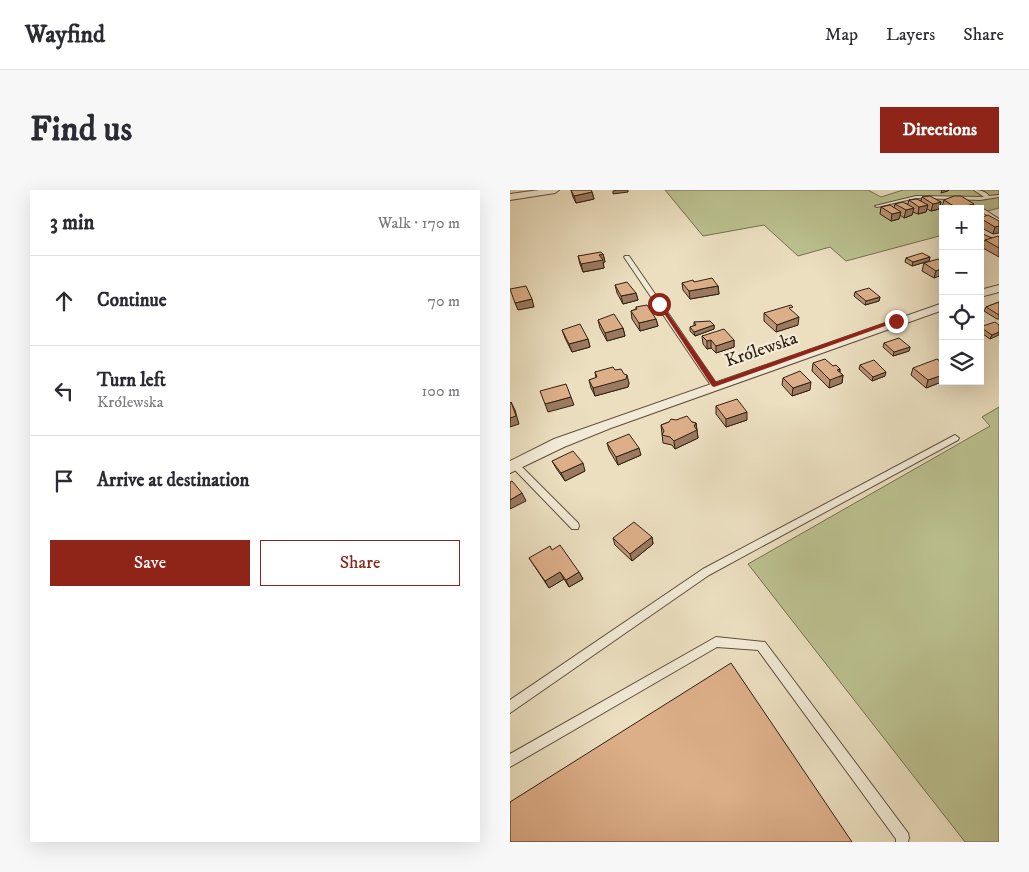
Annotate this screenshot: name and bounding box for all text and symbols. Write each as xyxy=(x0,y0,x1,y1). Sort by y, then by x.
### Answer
text: Wayfind xyxy=(25,20,105,50)
text: Map xyxy=(825,24,858,46)
text: Layers xyxy=(886,24,935,46)
text: Share xyxy=(963,24,1004,46)
button: Directions xyxy=(880,107,999,153)
text: Find us xyxy=(30,108,132,152)
map controls xyxy=(939,205,984,385)
button: + xyxy=(939,205,984,250)
text: 3 min xyxy=(50,210,95,236)
text: Walk · 170 m xyxy=(378,213,460,233)
button: − xyxy=(939,250,984,295)
icon: ahead xyxy=(50,287,78,315)
text: Continue xyxy=(97,289,167,312)
text: 70 m xyxy=(428,291,460,311)
route start xyxy=(648,293,671,316)
button: locate xyxy=(939,295,984,340)
route end xyxy=(885,310,908,333)
street label: Królewska xyxy=(722,327,801,373)
button: layers xyxy=(939,340,984,385)
text: Turn left xyxy=(97,369,166,392)
icon: left xyxy=(50,377,78,405)
text: 100 m xyxy=(422,381,460,401)
text: Królewska xyxy=(97,392,164,412)
icon: arrive xyxy=(50,467,78,495)
text: Arrive at destination xyxy=(97,469,249,492)
button: Save xyxy=(50,540,250,586)
button: Share xyxy=(260,540,460,586)

